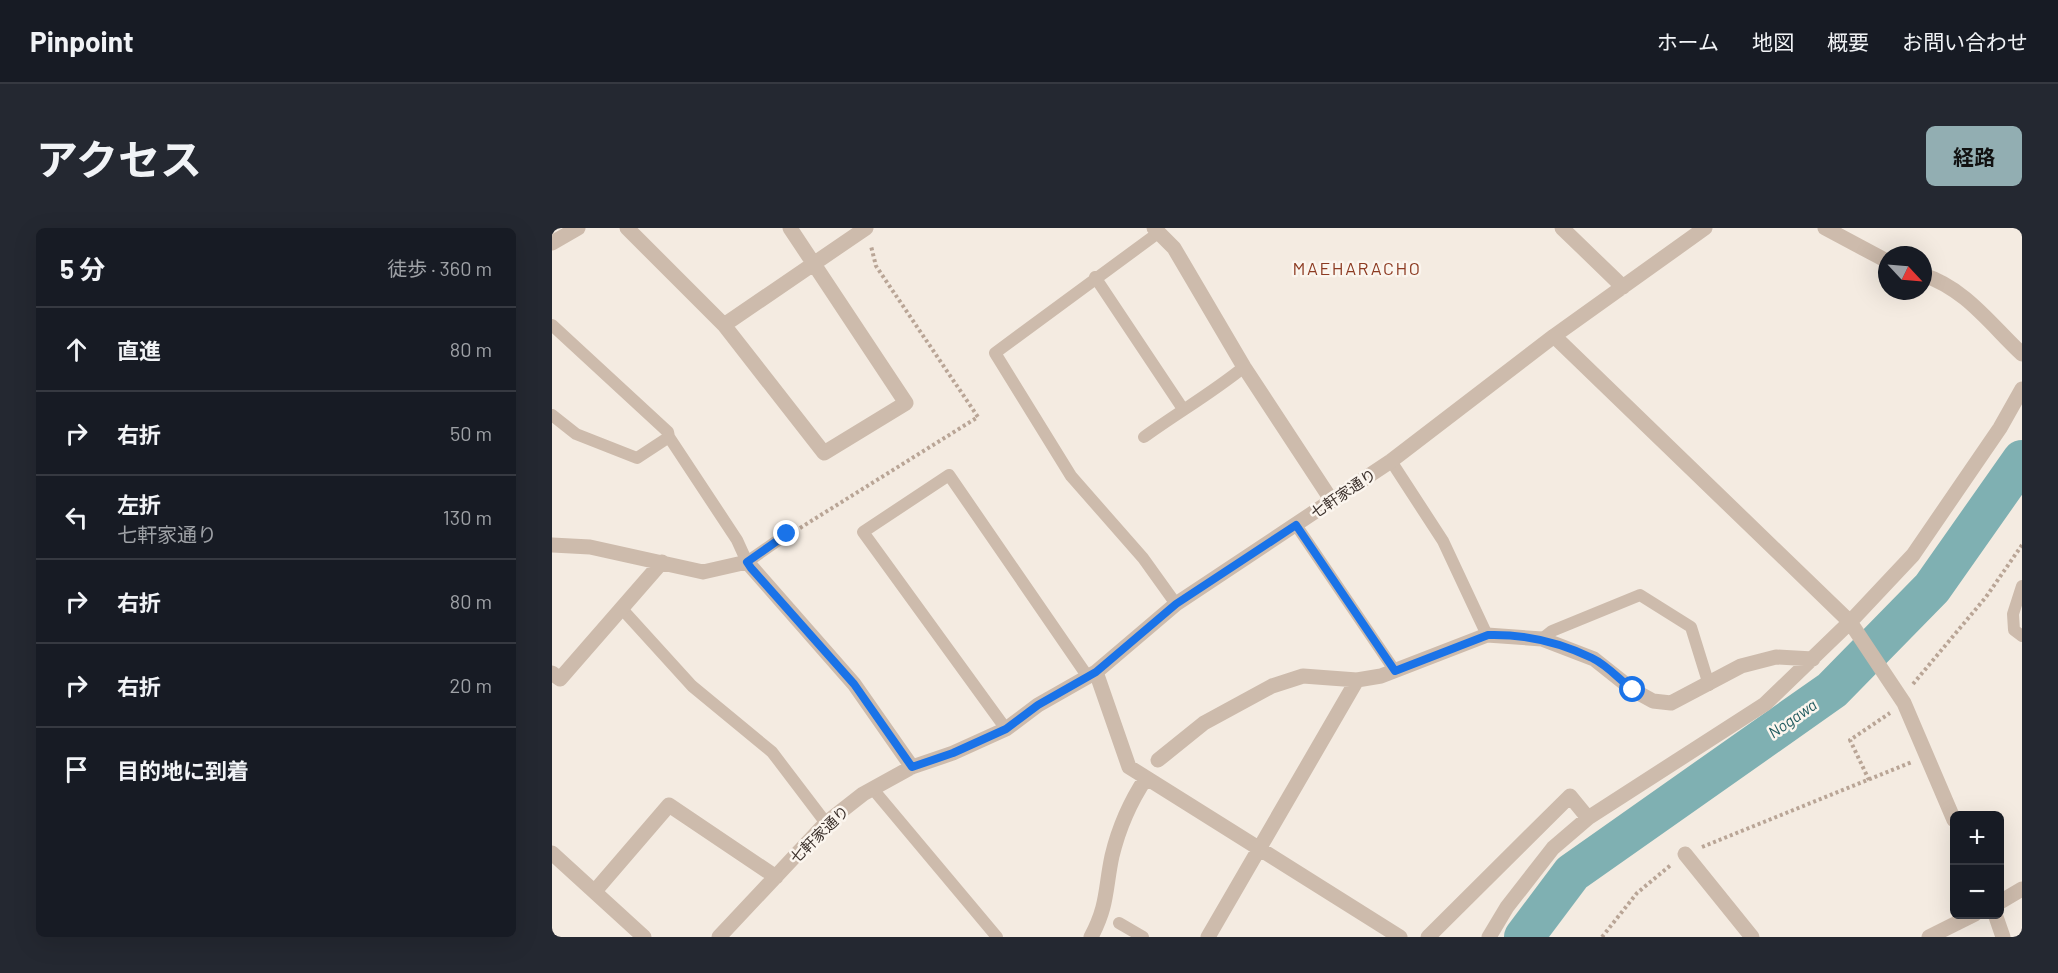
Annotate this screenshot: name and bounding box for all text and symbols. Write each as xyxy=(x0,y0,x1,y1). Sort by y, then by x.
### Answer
text: Pinpoint xyxy=(30,24,134,58)
text: ホーム xyxy=(1657,29,1719,54)
text: 地図 xyxy=(1752,29,1794,54)
text: 概要 xyxy=(1827,29,1869,54)
text: お問い合わせ xyxy=(1902,29,2028,54)
button: 経路 xyxy=(1926,126,2022,186)
text: アクセス xyxy=(36,133,202,183)
north arrow xyxy=(1878,246,1932,300)
text: 5 分 xyxy=(60,253,105,284)
text: 徒歩 · 360 m xyxy=(387,256,492,280)
district label: MAEHARACHO xyxy=(1293,257,1421,279)
icon: ahead xyxy=(60,333,93,366)
text: 直進 xyxy=(117,337,161,363)
text: 80 m xyxy=(450,337,492,361)
icon: right xyxy=(60,417,93,450)
text: 右折 xyxy=(117,421,161,447)
text: 50 m xyxy=(450,421,492,445)
street label: 七軒家通り xyxy=(1307,465,1379,521)
text: 左折 xyxy=(117,491,161,517)
icon: left xyxy=(60,501,93,534)
text: 130 m xyxy=(443,505,492,529)
route end xyxy=(773,520,799,546)
text: 七軒家通り xyxy=(117,522,217,546)
icon: right xyxy=(60,585,93,618)
text: 右折 xyxy=(117,589,161,615)
text: 80 m xyxy=(450,589,492,613)
icon: right xyxy=(60,669,93,702)
text: 右折 xyxy=(117,673,161,699)
text: 20 m xyxy=(449,673,492,697)
route start xyxy=(1619,676,1645,702)
water label: Nogawa xyxy=(1764,694,1820,742)
icon: arrive xyxy=(60,753,93,786)
text: 目的地に到着 xyxy=(117,757,249,783)
street label: 七軒家通り xyxy=(786,801,852,867)
map controls xyxy=(1950,811,2004,919)
button: + xyxy=(1950,811,2004,865)
button: − xyxy=(1950,865,2004,919)

